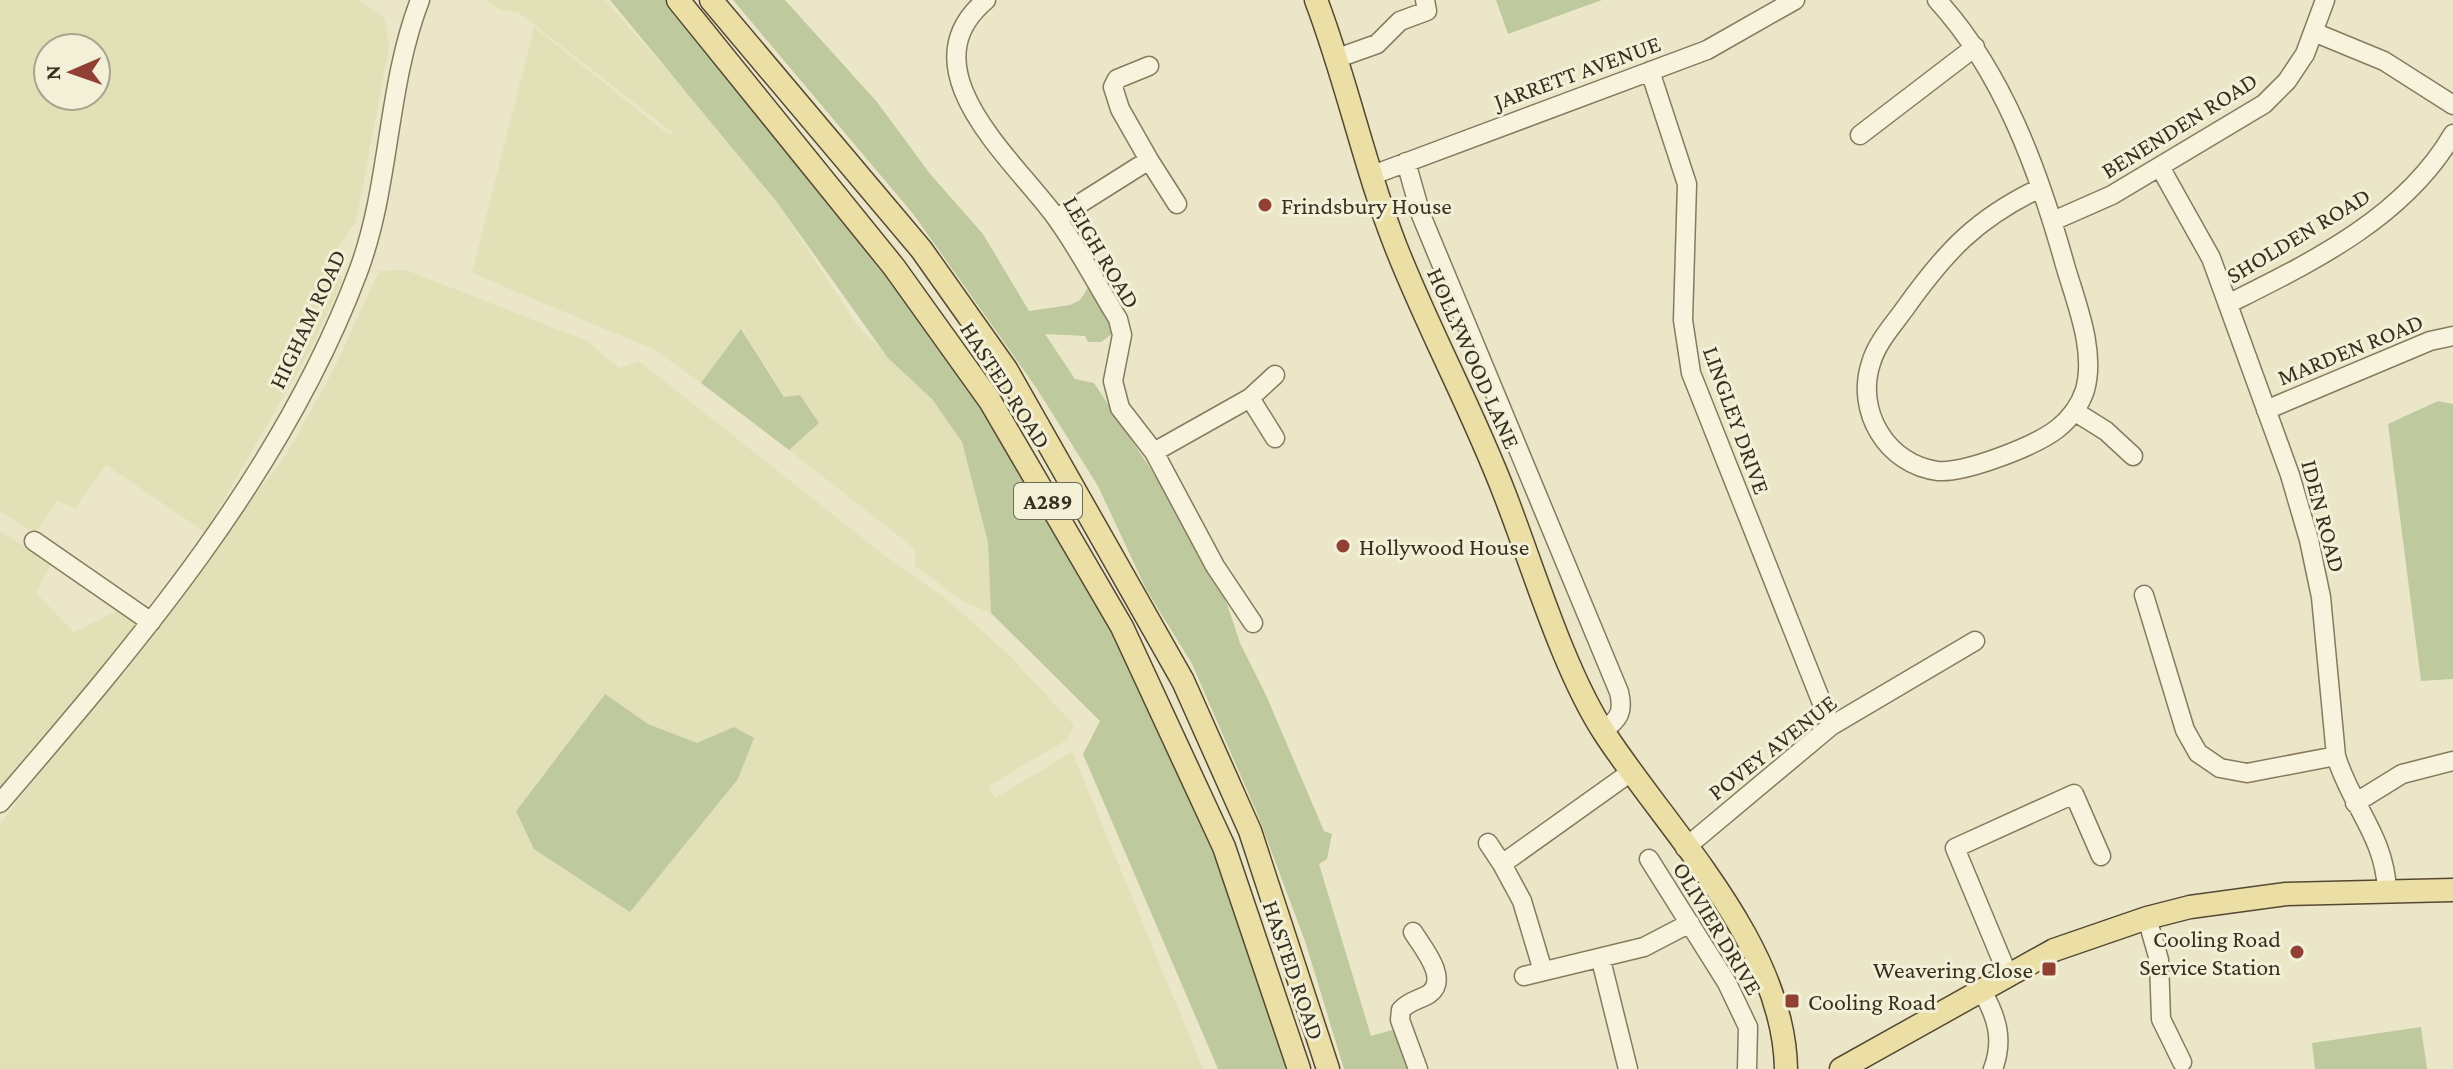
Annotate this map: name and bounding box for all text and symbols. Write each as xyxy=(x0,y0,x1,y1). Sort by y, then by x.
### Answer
street label: JARRETT AVENUE xyxy=(1488,29,1664,115)
north arrow xyxy=(32,32,112,112)
text: N xyxy=(40,65,65,81)
street label: BENENDEN ROAD xyxy=(2096,66,2262,184)
street label: SHOLDEN ROAD xyxy=(2221,181,2375,289)
street label: LEIGH ROAD xyxy=(1058,191,1146,313)
place label: Frindsbury House xyxy=(1281,192,1452,219)
marker: Frindsbury House xyxy=(1256,196,1274,214)
street label: HIGHAM ROAD xyxy=(263,245,351,393)
street label: HOLLYWOOD LANE xyxy=(1422,263,1526,453)
street label: MARDEN ROAD xyxy=(2273,307,2427,391)
street label: HASTED ROAD xyxy=(955,317,1057,453)
street label: LINGLEY DRIVE xyxy=(1698,342,1776,498)
street label: IDEN ROAD xyxy=(2296,457,2352,575)
road number: A289 xyxy=(1014,483,1082,519)
place label: Hollywood House xyxy=(1359,533,1529,560)
marker: Hollywood House xyxy=(1334,537,1352,555)
street label: POVEY AVENUE xyxy=(1702,688,1842,806)
street label: OLIVIER DRIVE xyxy=(1668,857,1768,999)
street label: HASTED ROAD xyxy=(1258,897,1330,1043)
place label: Cooling Road Service Station xyxy=(2139,925,2281,980)
marker: Cooling Road Service Station xyxy=(2288,943,2306,961)
place label: Weavering Close xyxy=(1873,956,2033,983)
marker: Weavering Close xyxy=(2040,960,2058,978)
place label: Cooling Road xyxy=(1808,988,1936,1015)
marker: Cooling Road xyxy=(1783,992,1801,1010)

